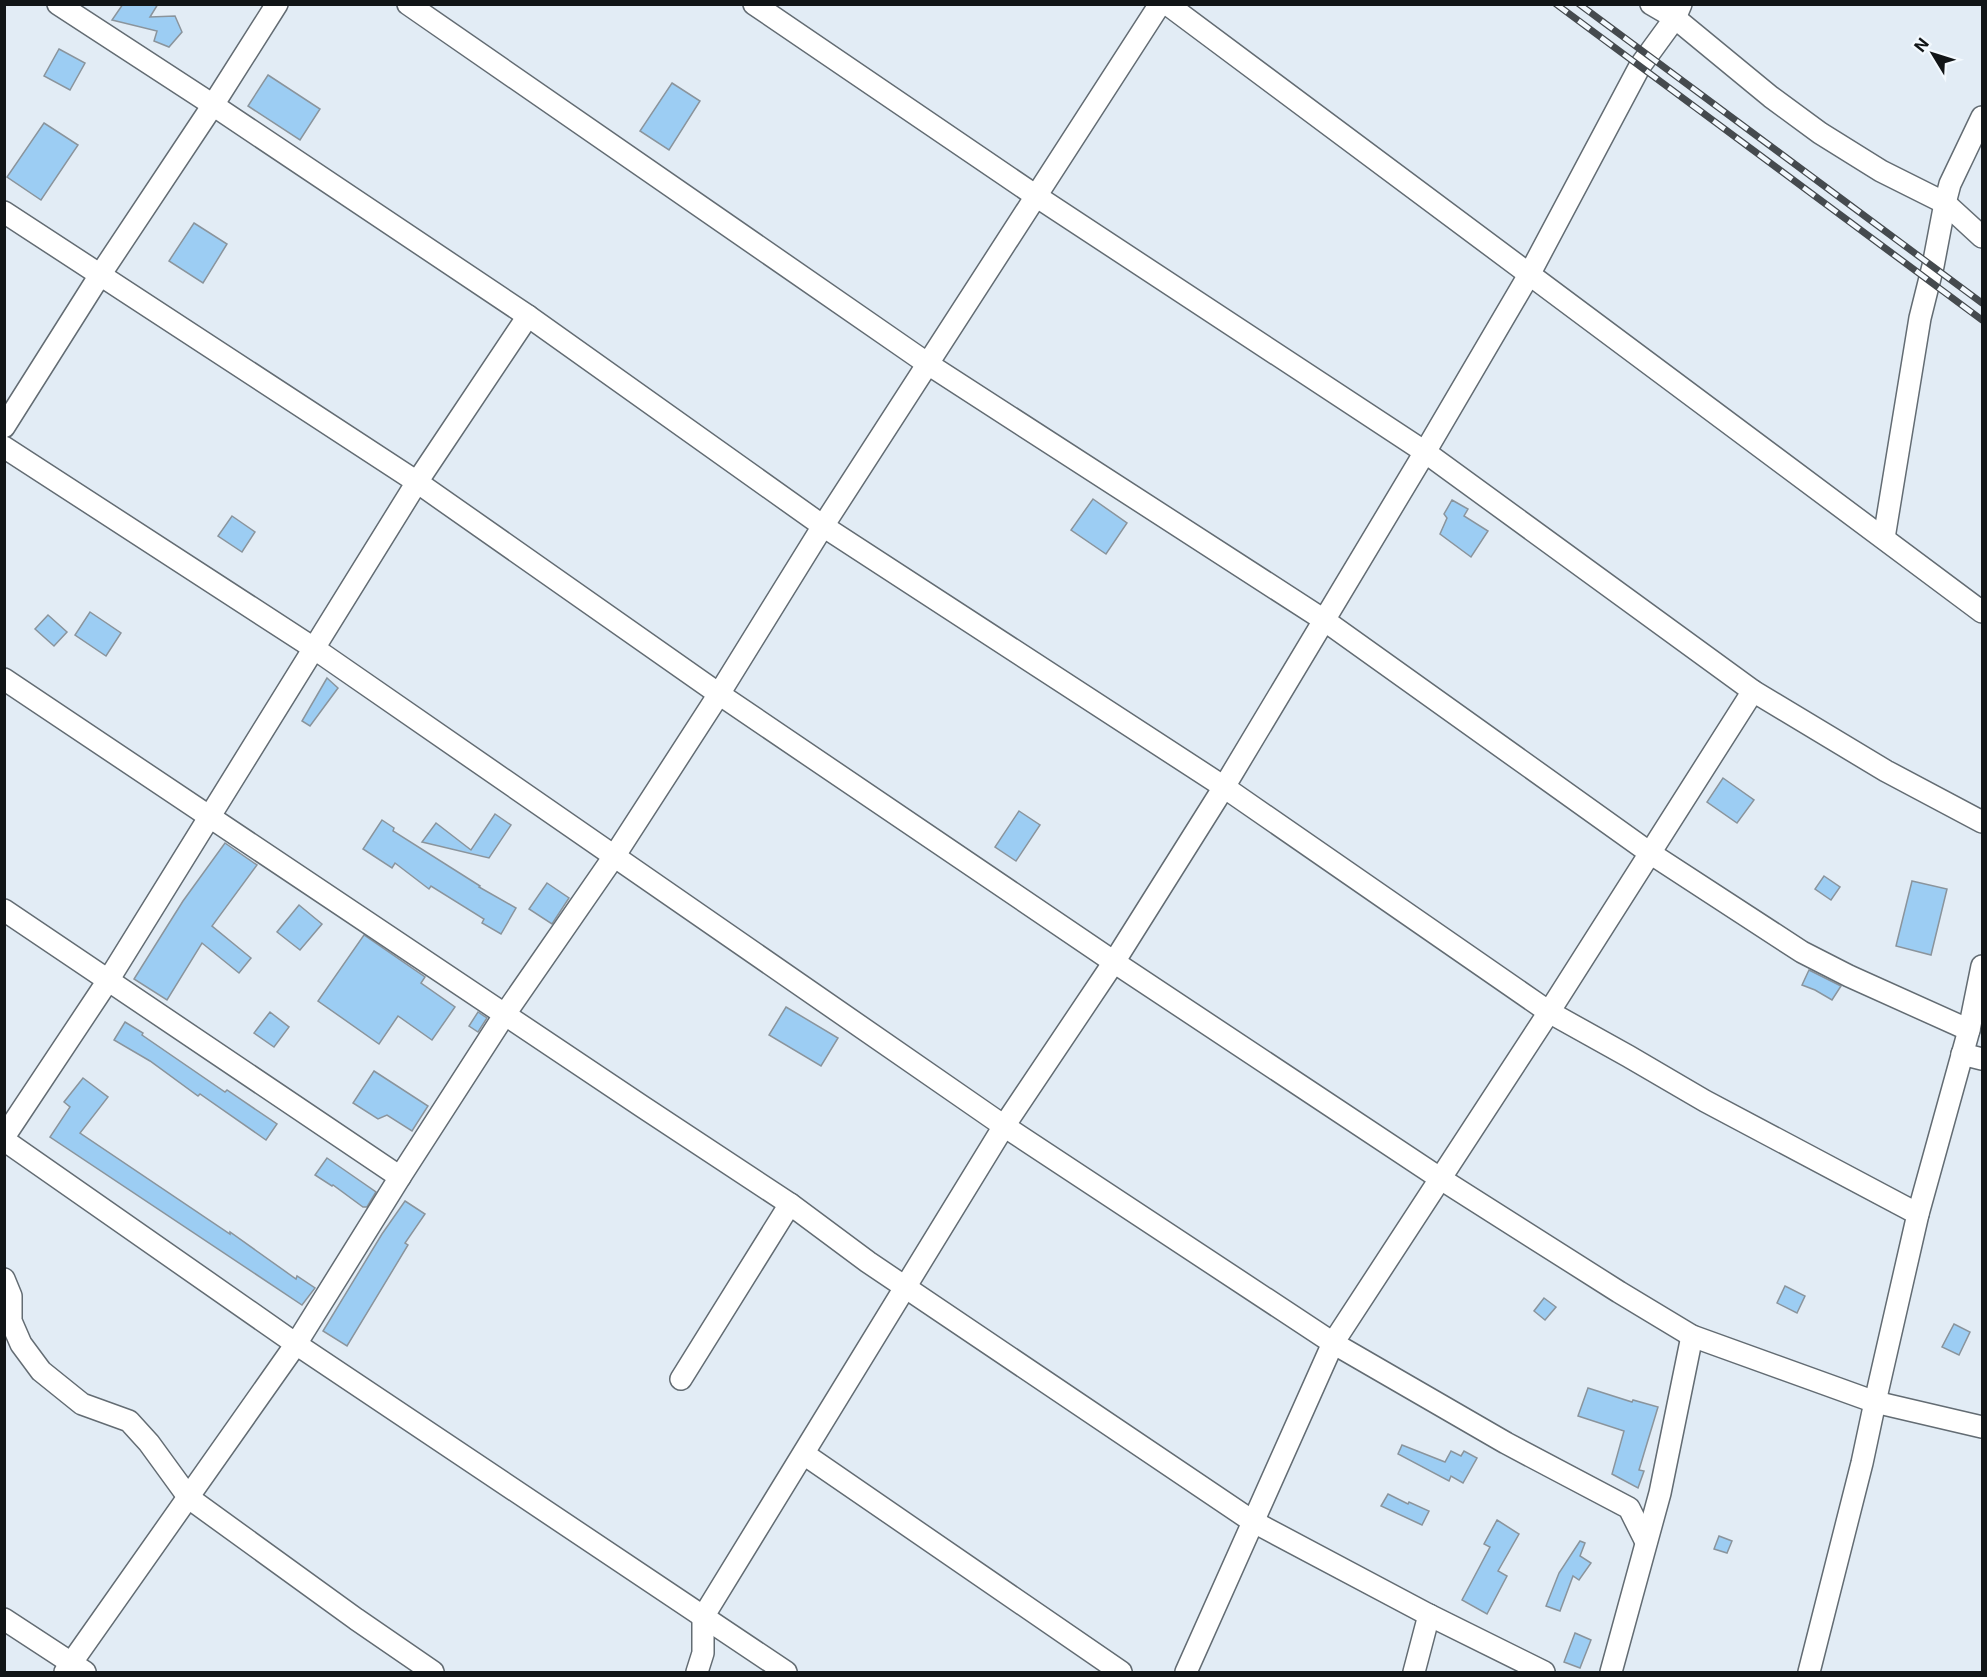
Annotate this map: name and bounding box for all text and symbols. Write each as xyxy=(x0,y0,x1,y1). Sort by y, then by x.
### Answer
north arrow xyxy=(1903,24,1963,84)
text: N xyxy=(1910,34,1933,56)

